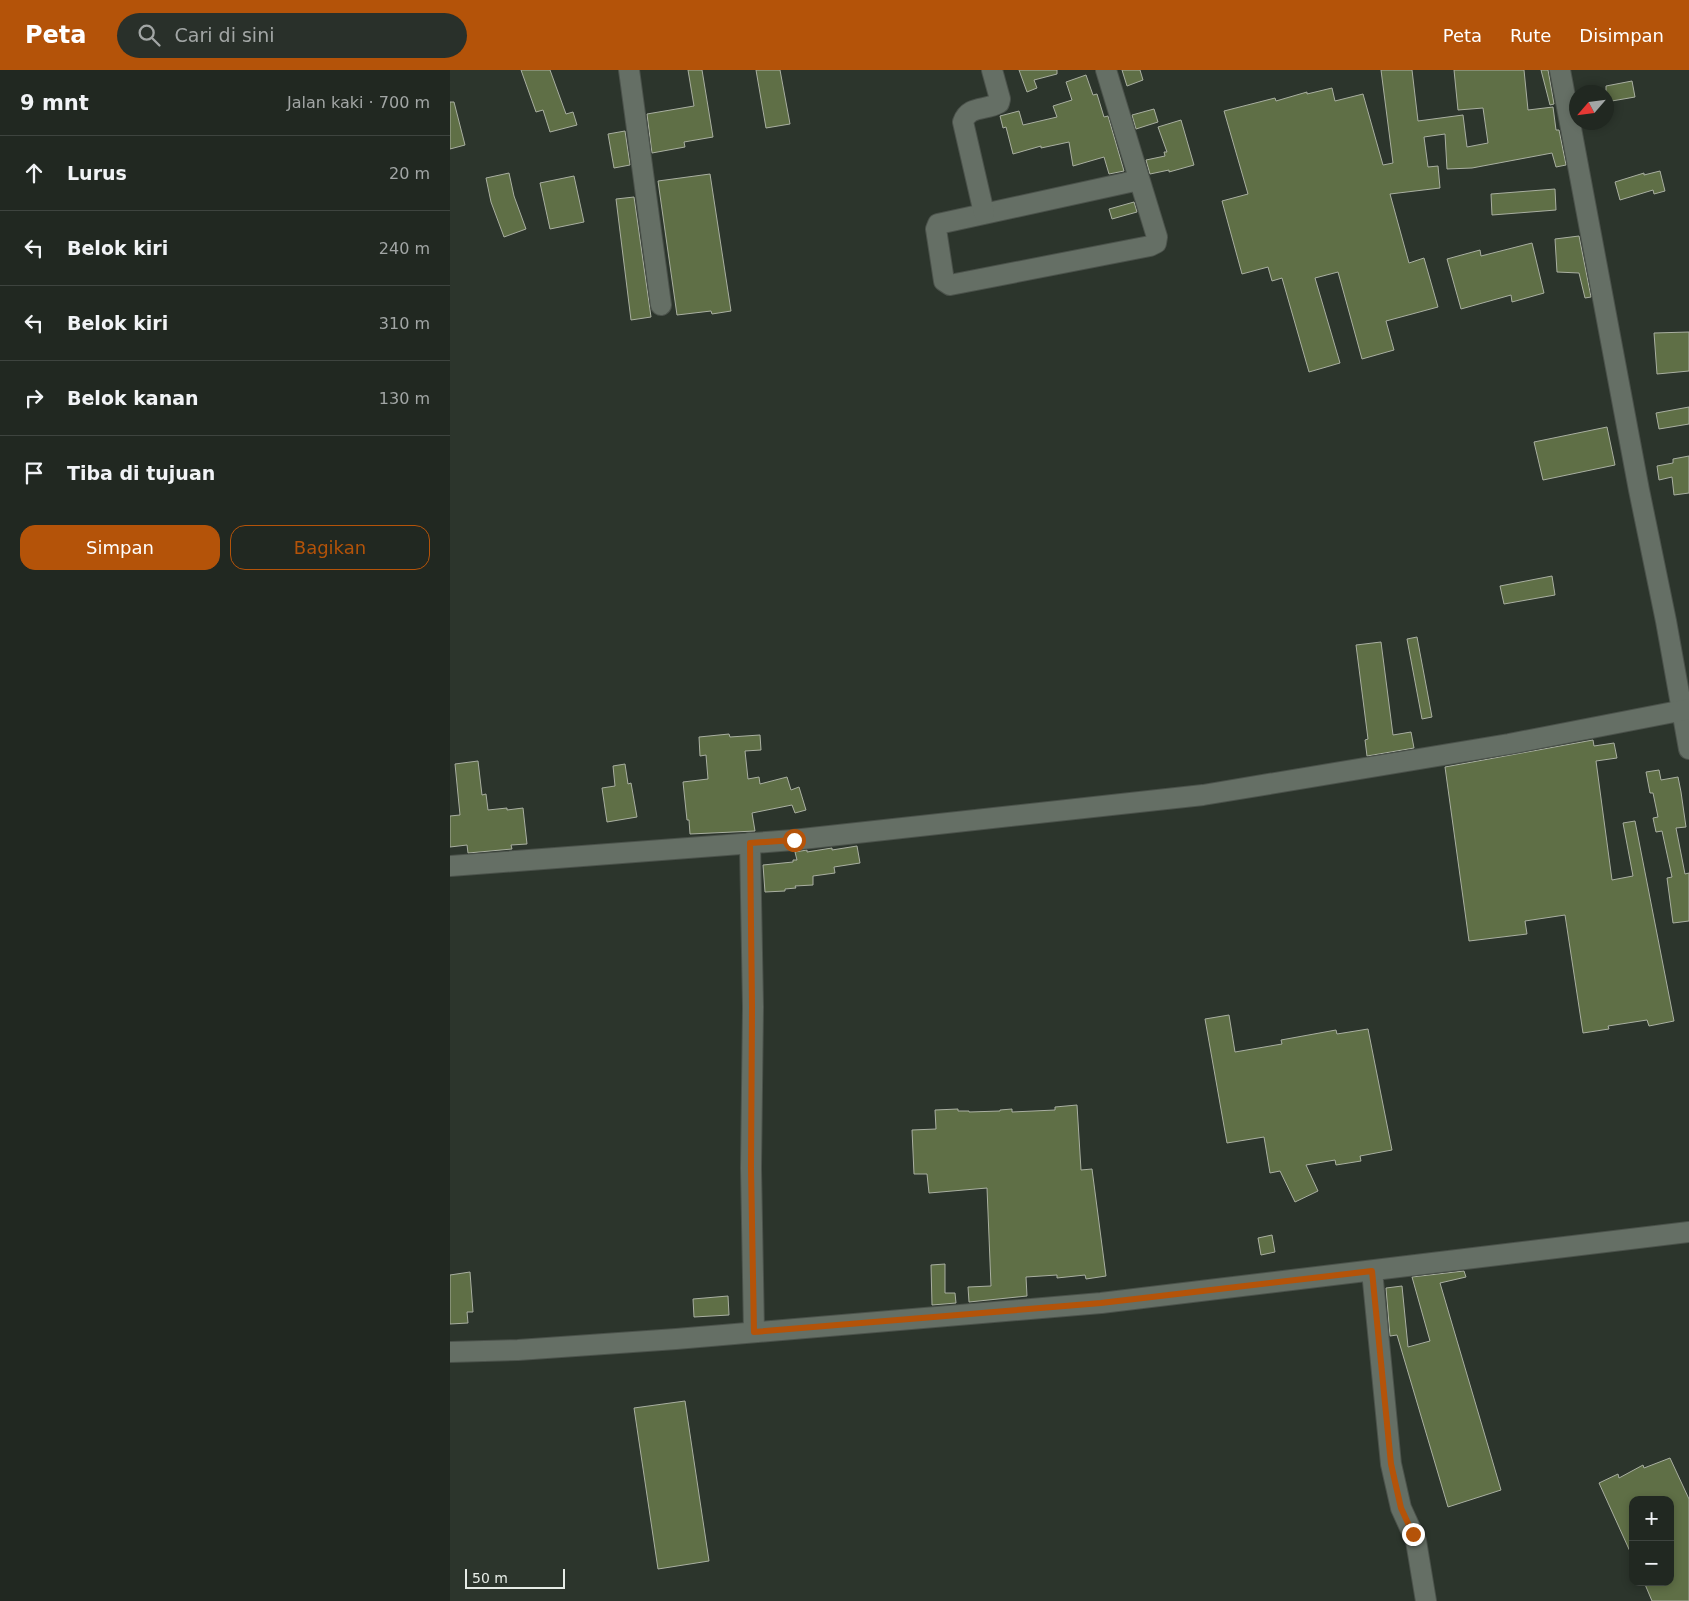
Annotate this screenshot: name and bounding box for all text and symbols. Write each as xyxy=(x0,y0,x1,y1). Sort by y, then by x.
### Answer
search box xyxy=(117,13,467,58)
text: Peta xyxy=(25,21,87,49)
icon: search xyxy=(135,21,163,49)
text: Cari di sini xyxy=(175,24,274,46)
text: Peta xyxy=(1443,25,1482,46)
text: Rute xyxy=(1510,25,1551,46)
text: Disimpan xyxy=(1579,25,1664,46)
north arrow xyxy=(1569,85,1614,130)
text: 9 mnt xyxy=(20,91,89,115)
text: Jalan kaki · 700 m xyxy=(287,93,430,112)
icon: ahead xyxy=(20,159,48,187)
text: Lurus xyxy=(67,162,127,184)
text: 20 m xyxy=(389,164,430,183)
icon: left xyxy=(20,234,48,262)
text: Belok kiri xyxy=(67,237,168,259)
text: 240 m xyxy=(379,239,430,258)
icon: left xyxy=(20,309,48,337)
text: Belok kiri xyxy=(67,312,168,334)
text: 310 m xyxy=(379,314,430,333)
icon: right xyxy=(20,384,48,412)
text: Belok kanan xyxy=(67,387,199,409)
text: 130 m xyxy=(379,389,430,408)
icon: arrive xyxy=(20,459,48,487)
text: Tiba di tujuan xyxy=(67,462,215,484)
button: Simpan xyxy=(20,525,220,570)
button: Bagikan xyxy=(230,525,430,570)
route start xyxy=(783,829,806,852)
map controls xyxy=(1629,1496,1674,1586)
button: + xyxy=(1629,1496,1674,1541)
route end xyxy=(1402,1523,1425,1546)
button: − xyxy=(1629,1541,1674,1586)
scale bar xyxy=(465,1566,565,1589)
text: 50 m xyxy=(472,1570,508,1586)

